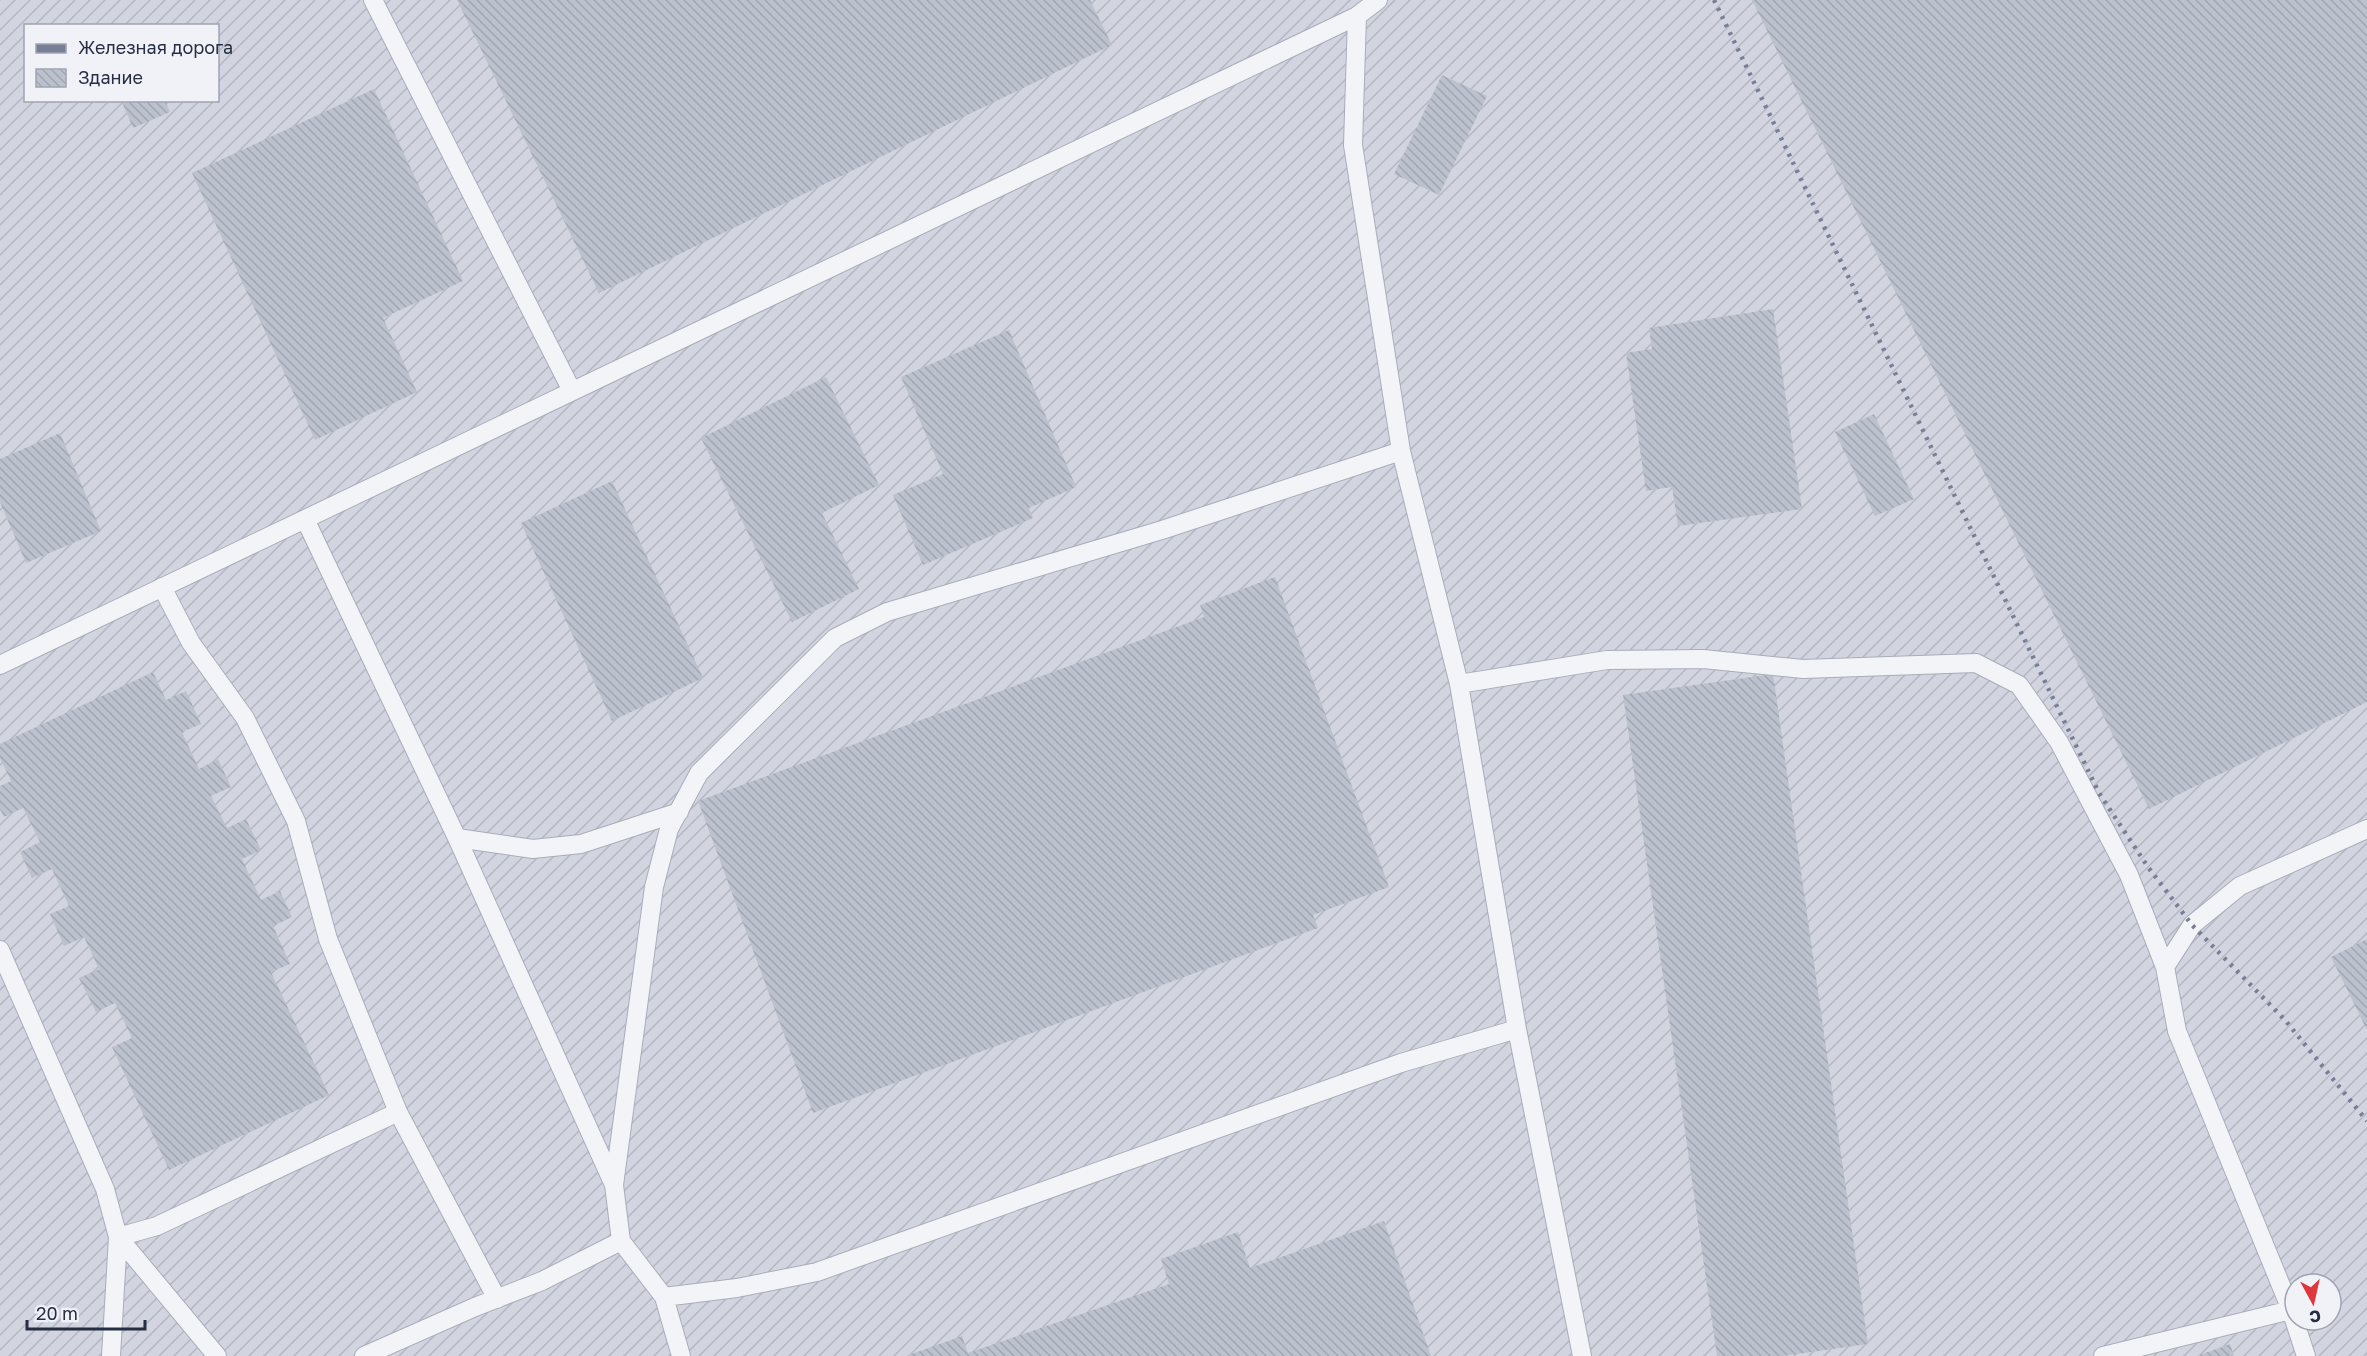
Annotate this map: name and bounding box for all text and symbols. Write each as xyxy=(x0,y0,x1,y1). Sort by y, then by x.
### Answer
legend xyxy=(24,24,219,102)
text: Железная дорога xyxy=(78,36,233,58)
text: Здание xyxy=(78,66,143,88)
north arrow xyxy=(2283,1272,2343,1332)
scale bar xyxy=(27,1293,146,1331)
text: 20 m xyxy=(36,1302,78,1324)
text: С xyxy=(2308,1306,2322,1328)

